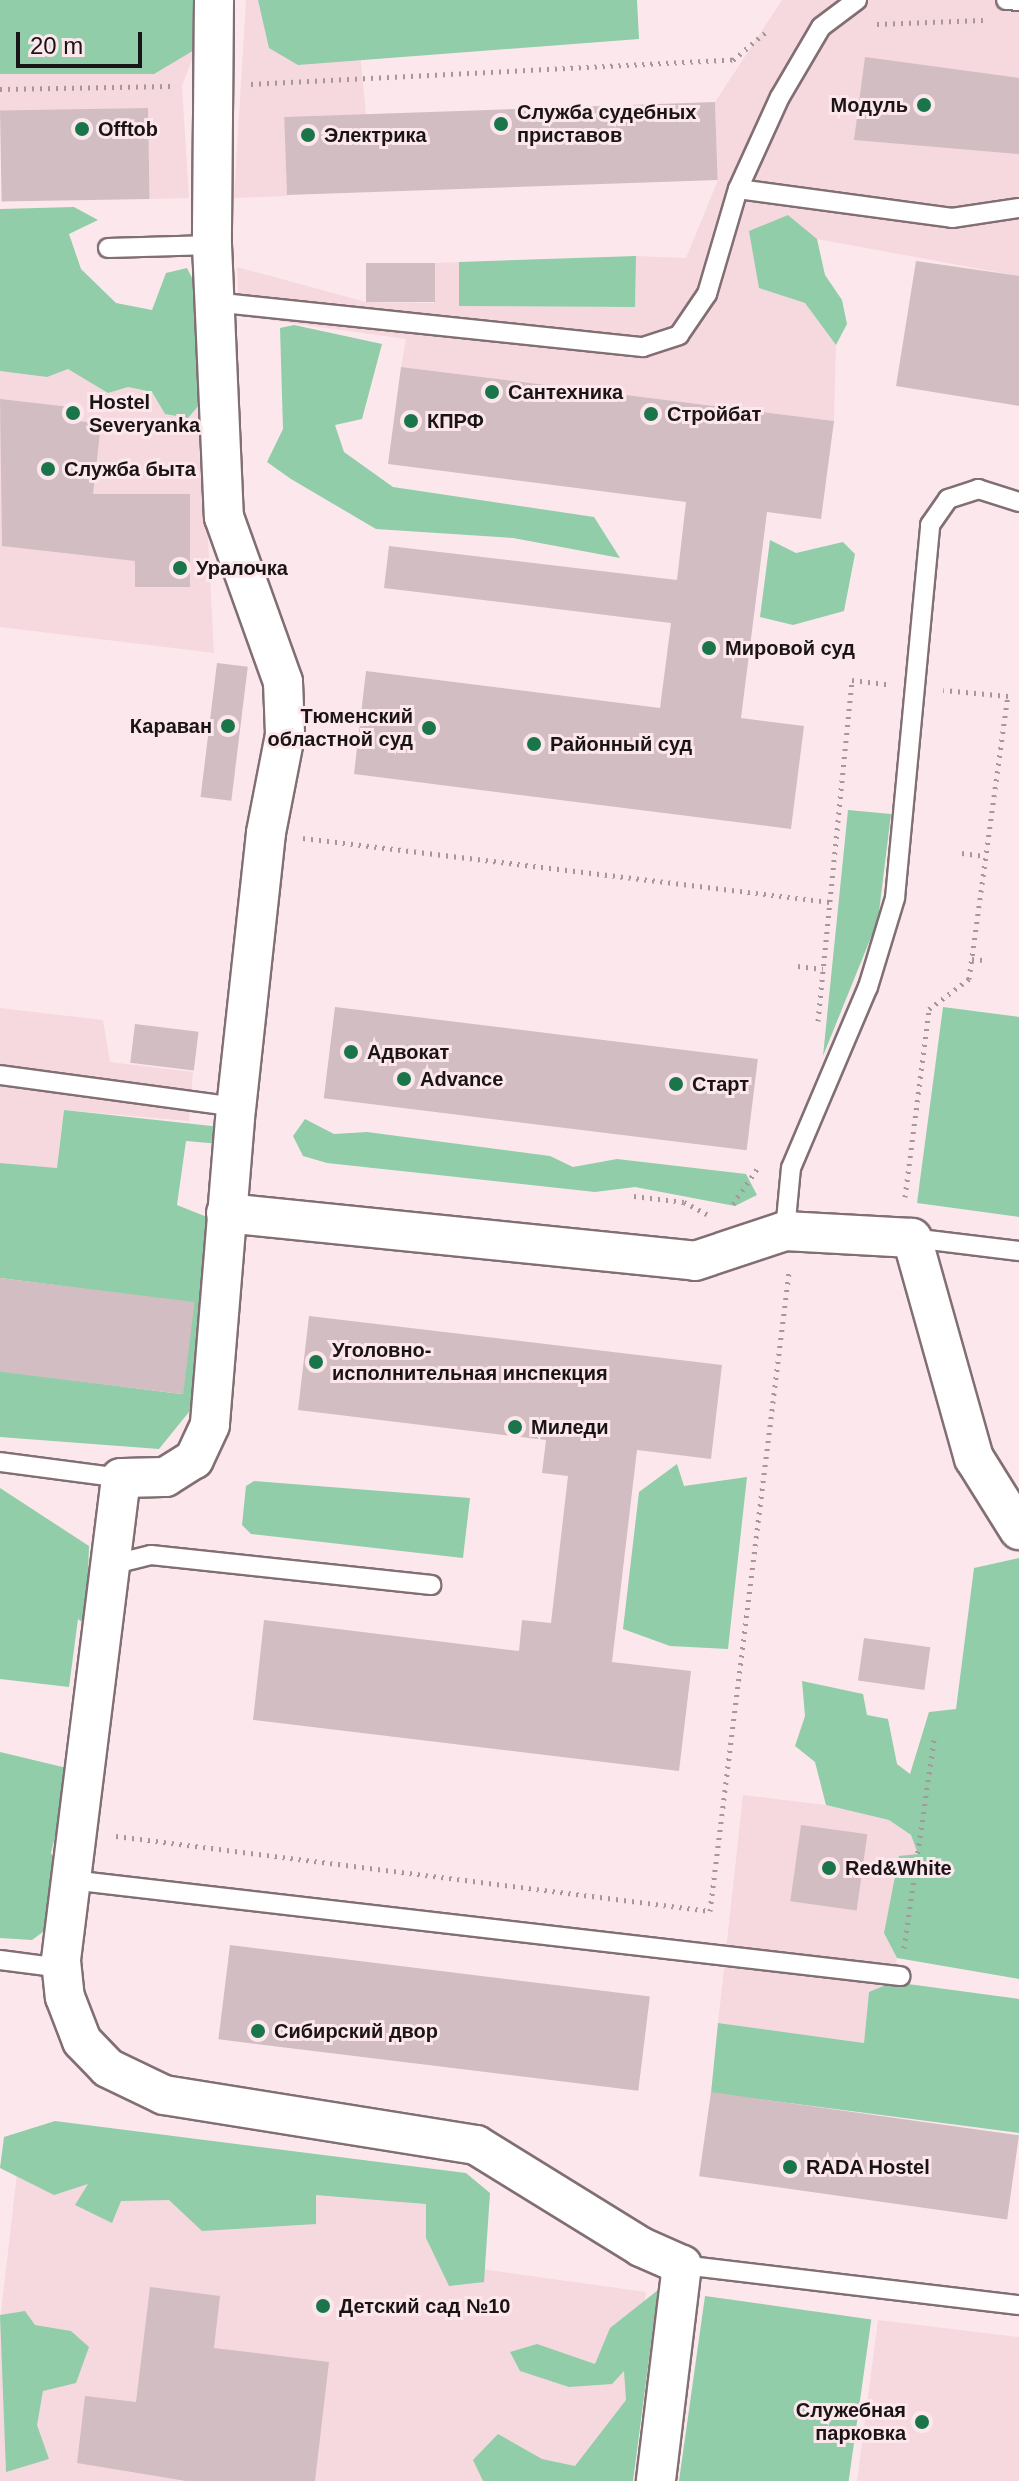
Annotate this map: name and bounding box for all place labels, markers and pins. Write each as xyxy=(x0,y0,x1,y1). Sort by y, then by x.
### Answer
place label: Модуль xyxy=(831,93,908,117)
marker: Модуль xyxy=(915,96,933,114)
place label: Служба судебных приставов xyxy=(517,100,696,147)
marker: Служба судебных приставов xyxy=(492,115,510,133)
place label: Offtob xyxy=(98,117,158,141)
marker: Offtob xyxy=(73,120,91,138)
place label: Электрика xyxy=(324,123,427,147)
marker: Электрика xyxy=(299,126,317,144)
place label: Сантехника xyxy=(508,380,623,404)
marker: Сантехника xyxy=(483,383,501,401)
place label: Hostel Severyanka xyxy=(89,390,200,437)
place label: Стройбат xyxy=(667,402,761,426)
marker: Hostel Severyanka xyxy=(64,404,82,422)
marker: Стройбат xyxy=(642,405,660,423)
place label: КПРФ xyxy=(427,409,484,433)
marker: КПРФ xyxy=(402,412,420,430)
place label: Служба быта xyxy=(64,457,196,481)
marker: Служба быта xyxy=(39,460,57,478)
place label: Уралочка xyxy=(196,556,288,580)
marker: Уралочка xyxy=(171,559,189,577)
place label: Мировой суд xyxy=(725,636,855,660)
marker: Мировой суд xyxy=(700,639,718,657)
place label: Тюменский областной суд xyxy=(268,704,413,751)
place label: Караван xyxy=(130,714,212,738)
marker: Караван xyxy=(219,717,237,735)
marker: Тюменский областной суд xyxy=(420,719,438,737)
place label: Районный суд xyxy=(550,732,692,756)
marker: Районный суд xyxy=(525,735,543,753)
place label: Адвокат xyxy=(367,1040,449,1064)
marker: Адвокат xyxy=(342,1043,360,1061)
place label: Advance xyxy=(420,1067,503,1091)
marker: Advance xyxy=(395,1070,413,1088)
place label: Старт xyxy=(692,1072,749,1096)
marker: Старт xyxy=(667,1075,685,1093)
place label: Уголовно- исполнительная инспекция xyxy=(332,1338,608,1385)
marker: Уголовно- исполнительная инспекция xyxy=(307,1353,325,1371)
place label: Миледи xyxy=(531,1415,609,1439)
marker: Миледи xyxy=(506,1418,524,1436)
place label: Red&White xyxy=(845,1856,952,1880)
marker: Red&White xyxy=(820,1859,838,1877)
place label: Сибирский двор xyxy=(274,2019,438,2043)
marker: Сибирский двор xyxy=(249,2022,267,2040)
place label: RADA Hostel xyxy=(806,2155,930,2179)
marker: RADA Hostel xyxy=(781,2158,799,2176)
place label: Детский сад №10 xyxy=(339,2294,510,2318)
marker: Детский сад №10 xyxy=(314,2297,332,2315)
place label: Служебная парковка xyxy=(796,2398,906,2445)
marker: Служебная парковка xyxy=(913,2413,931,2431)

